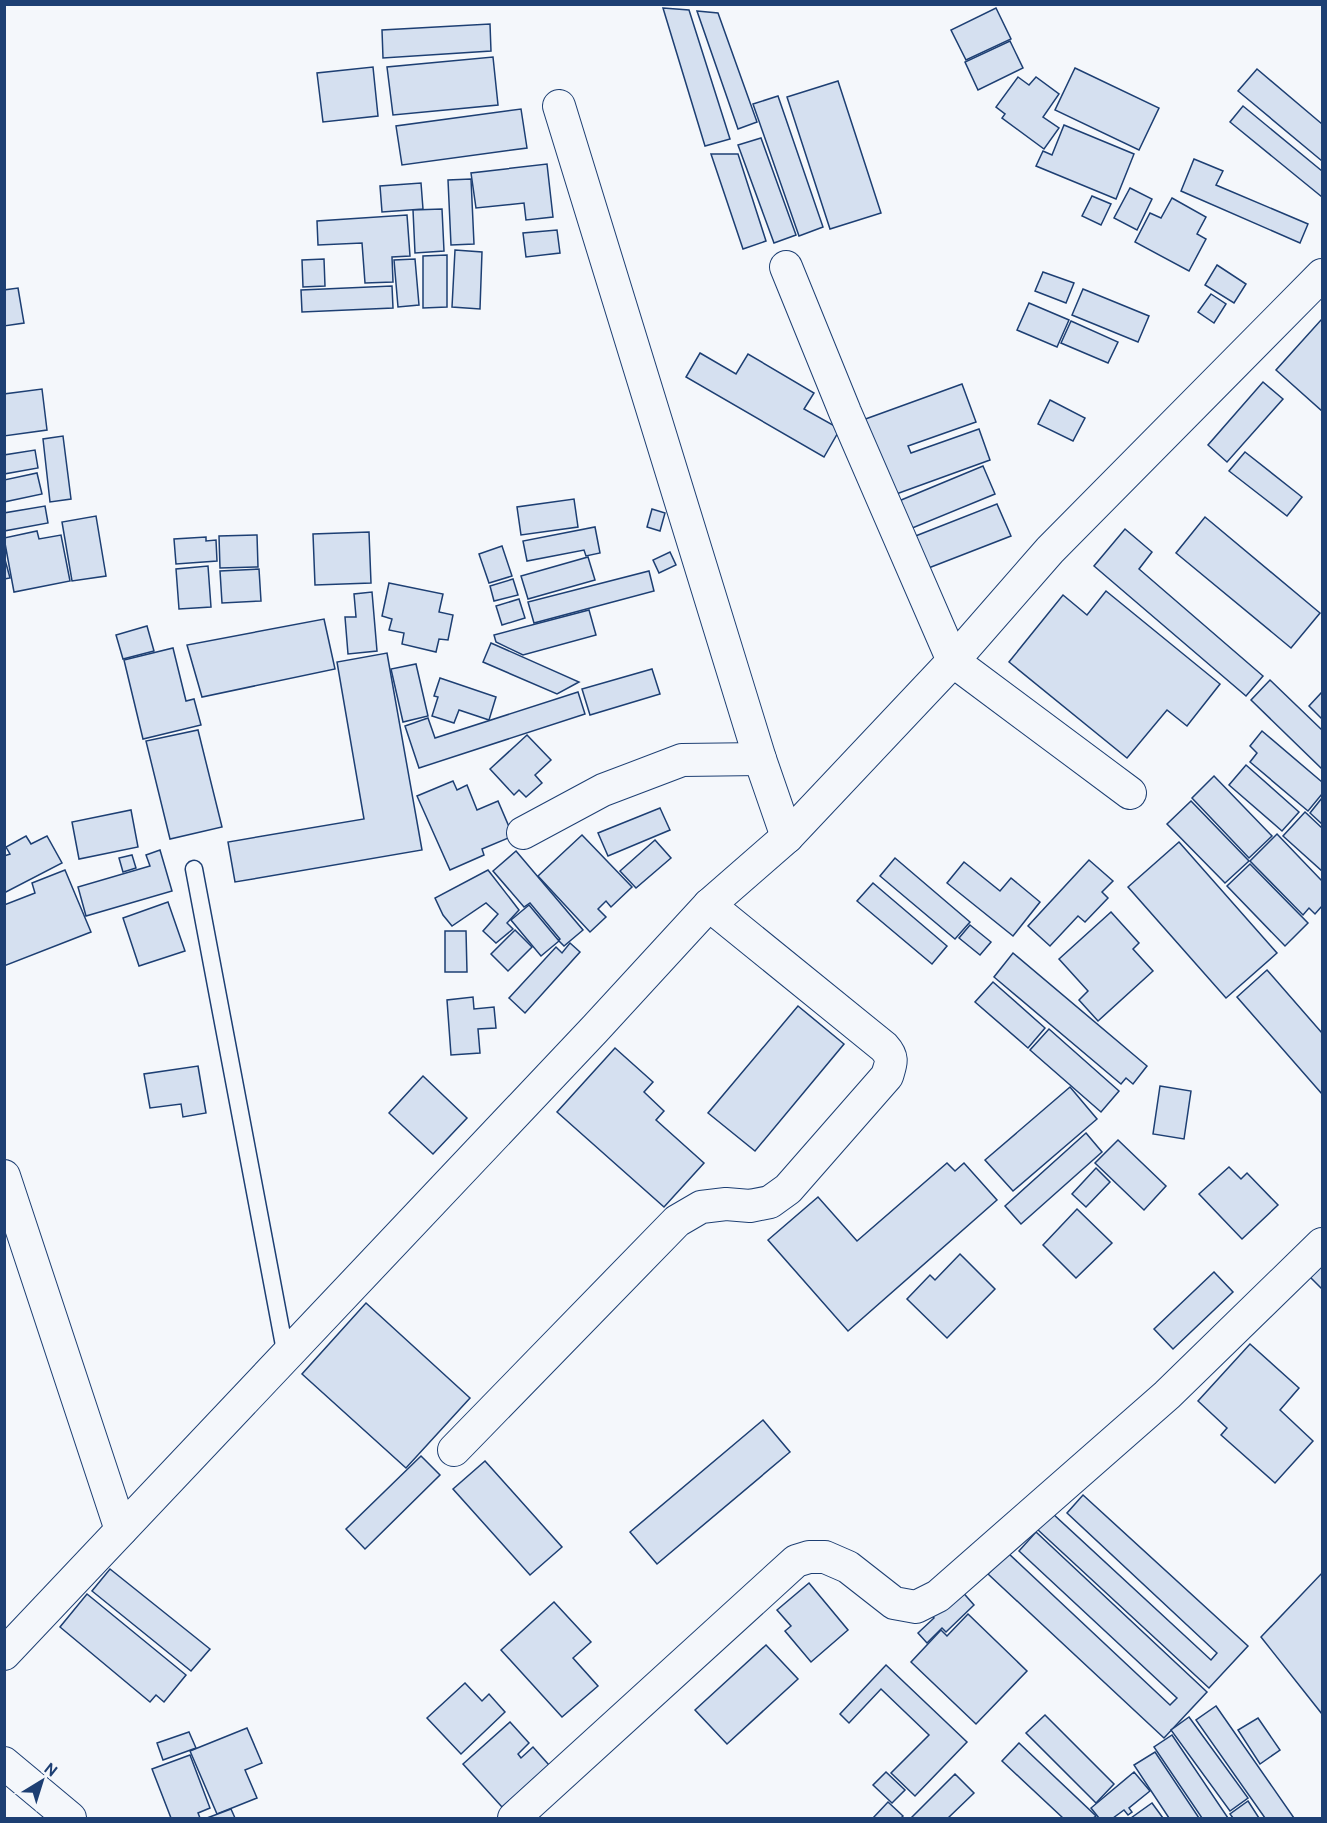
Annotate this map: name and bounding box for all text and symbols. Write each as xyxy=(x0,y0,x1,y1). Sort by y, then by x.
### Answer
north arrow xyxy=(12,1751,72,1811)
text: N xyxy=(41,1759,61,1781)

